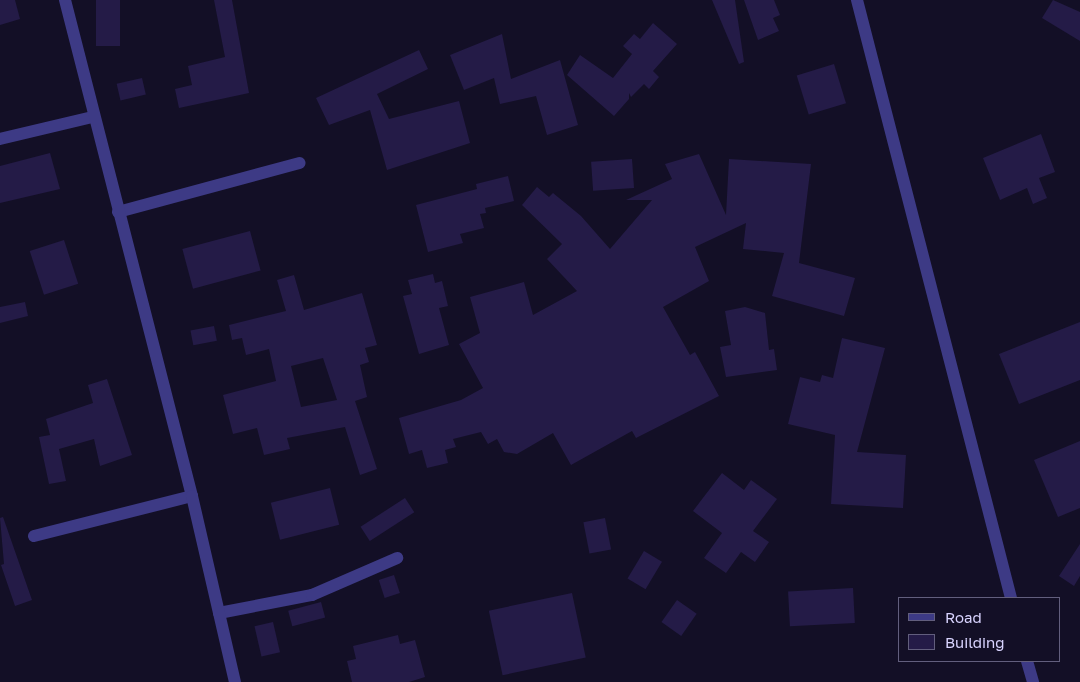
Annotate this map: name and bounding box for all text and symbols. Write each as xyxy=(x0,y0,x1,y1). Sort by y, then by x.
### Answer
legend xyxy=(898,597,1060,662)
text: Road xyxy=(945,608,982,626)
text: Building xyxy=(945,633,1005,651)

